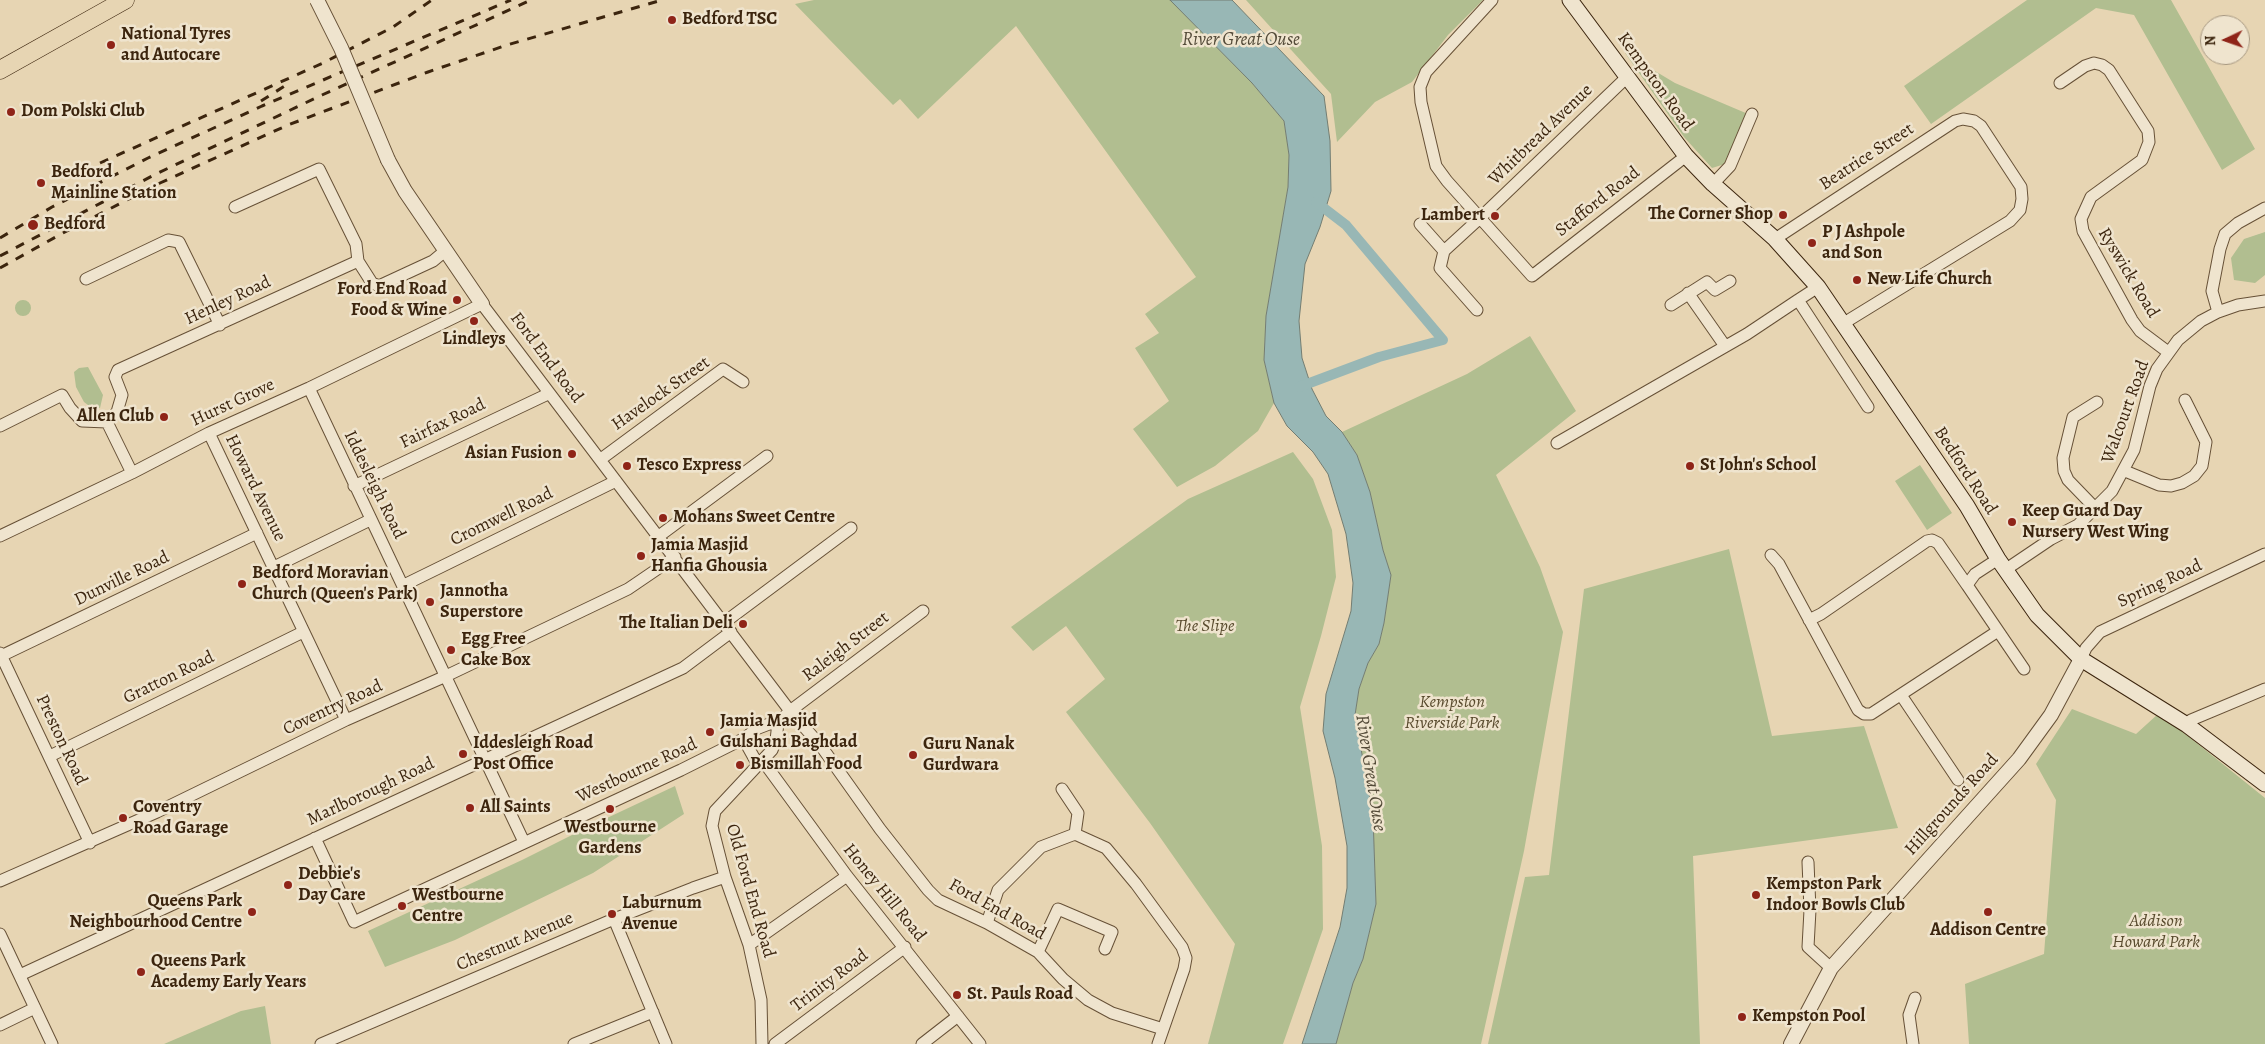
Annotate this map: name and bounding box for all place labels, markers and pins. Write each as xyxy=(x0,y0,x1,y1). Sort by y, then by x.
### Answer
place label: Bedford TSC xyxy=(682,9,777,31)
marker: Bedford TSC xyxy=(666,14,678,26)
place label: National Tyres and Autocare xyxy=(121,24,231,66)
marker: National Tyres and Autocare xyxy=(105,39,117,51)
place label: Dom Polski Club xyxy=(21,101,145,123)
marker: Dom Polski Club xyxy=(5,106,17,118)
place label: Bedford Mainline Station xyxy=(51,162,177,204)
marker: Bedford Mainline Station xyxy=(35,177,47,189)
place label: The Corner Shop xyxy=(1648,204,1773,226)
place label: Lambert xyxy=(1421,205,1485,227)
marker: The Corner Shop xyxy=(1777,209,1789,221)
marker: Lambert xyxy=(1489,210,1501,222)
place label: Bedford xyxy=(44,214,105,236)
marker: Bedford xyxy=(26,218,40,232)
place label: P J Ashpole and Son xyxy=(1822,222,1905,264)
marker: P J Ashpole and Son xyxy=(1806,237,1818,249)
place label: New Life Church xyxy=(1867,269,1992,291)
marker: New Life Church xyxy=(1851,274,1863,286)
place label: Ford End Road Food & Wine xyxy=(337,279,447,322)
marker: Ford End Road Food & Wine xyxy=(451,294,463,306)
marker: Lindleys xyxy=(468,315,480,327)
place label: Lindleys xyxy=(442,329,506,351)
place label: Allen Club xyxy=(77,406,154,428)
marker: Allen Club xyxy=(158,411,170,423)
place label: Asian Fusion xyxy=(465,443,562,465)
marker: Asian Fusion xyxy=(566,448,578,460)
place label: Tesco Express xyxy=(637,455,741,477)
place label: St John's School xyxy=(1700,455,1816,477)
marker: Tesco Express xyxy=(621,460,633,472)
marker: St John's School xyxy=(1684,460,1696,472)
place label: Keep Guard Day Nursery West Wing xyxy=(2022,501,2169,544)
place label: Mohans Sweet Centre xyxy=(673,507,835,529)
marker: Mohans Sweet Centre xyxy=(657,512,669,524)
marker: Keep Guard Day Nursery West Wing xyxy=(2006,516,2018,528)
place label: Jamia Masjid Hanfia Ghousia xyxy=(651,535,768,578)
marker: Jamia Masjid Hanfia Ghousia xyxy=(635,550,647,562)
place label: Bedford Moravian Church (Queen's Park) xyxy=(252,563,418,606)
marker: Bedford Moravian Church (Queen's Park) xyxy=(236,578,248,590)
place label: Jannotha Superstore xyxy=(440,581,523,624)
marker: Jannotha Superstore xyxy=(424,596,436,608)
place label: The Italian Deli xyxy=(619,613,733,635)
marker: The Italian Deli xyxy=(737,618,749,630)
place label: Egg Free Cake Box xyxy=(461,629,530,672)
marker: Egg Free Cake Box xyxy=(445,644,457,656)
place label: Jamia Masjid Gulshani Baghdad xyxy=(720,711,857,754)
marker: Jamia Masjid Gulshani Baghdad xyxy=(704,726,716,738)
place label: Iddesleigh Road Post Office xyxy=(473,733,593,776)
place label: Guru Nanak Gurdwara xyxy=(923,734,1014,776)
marker: Iddesleigh Road Post Office xyxy=(457,748,469,760)
marker: Guru Nanak Gurdwara xyxy=(907,749,919,761)
place label: Bismillah Food xyxy=(750,754,862,776)
marker: Bismillah Food xyxy=(734,759,746,771)
place label: Coventry Road Garage xyxy=(133,797,228,840)
place label: All Saints xyxy=(480,797,551,819)
marker: All Saints xyxy=(464,802,476,814)
marker: Westbourne Gardens xyxy=(604,803,616,815)
marker: Coventry Road Garage xyxy=(117,812,129,824)
place label: Westbourne Gardens xyxy=(564,817,656,860)
place label: Debbie's Day Care xyxy=(298,864,366,906)
place label: Kempston Park Indoor Bowls Club xyxy=(1766,874,1905,916)
marker: Debbie's Day Care xyxy=(282,879,294,891)
place label: Westbourne Centre xyxy=(412,885,504,928)
marker: Kempston Park Indoor Bowls Club xyxy=(1750,889,1762,901)
place label: Queens Park Neighbourhood Centre xyxy=(69,891,242,934)
place label: Laburnum Avenue xyxy=(622,893,702,936)
marker: Westbourne Centre xyxy=(396,900,408,912)
marker: Queens Park Neighbourhood Centre xyxy=(246,906,258,918)
marker: Addison Centre xyxy=(1982,906,1994,918)
marker: Laburnum Avenue xyxy=(606,908,618,920)
place label: Addison Centre xyxy=(1930,920,2046,942)
place label: Queens Park Academy Early Years xyxy=(151,951,306,994)
marker: Queens Park Academy Early Years xyxy=(135,966,147,978)
place label: St. Pauls Road xyxy=(967,984,1073,1006)
marker: St. Pauls Road xyxy=(951,989,963,1001)
place label: Kempston Pool xyxy=(1752,1006,1865,1028)
marker: Kempston Pool xyxy=(1736,1011,1748,1023)

